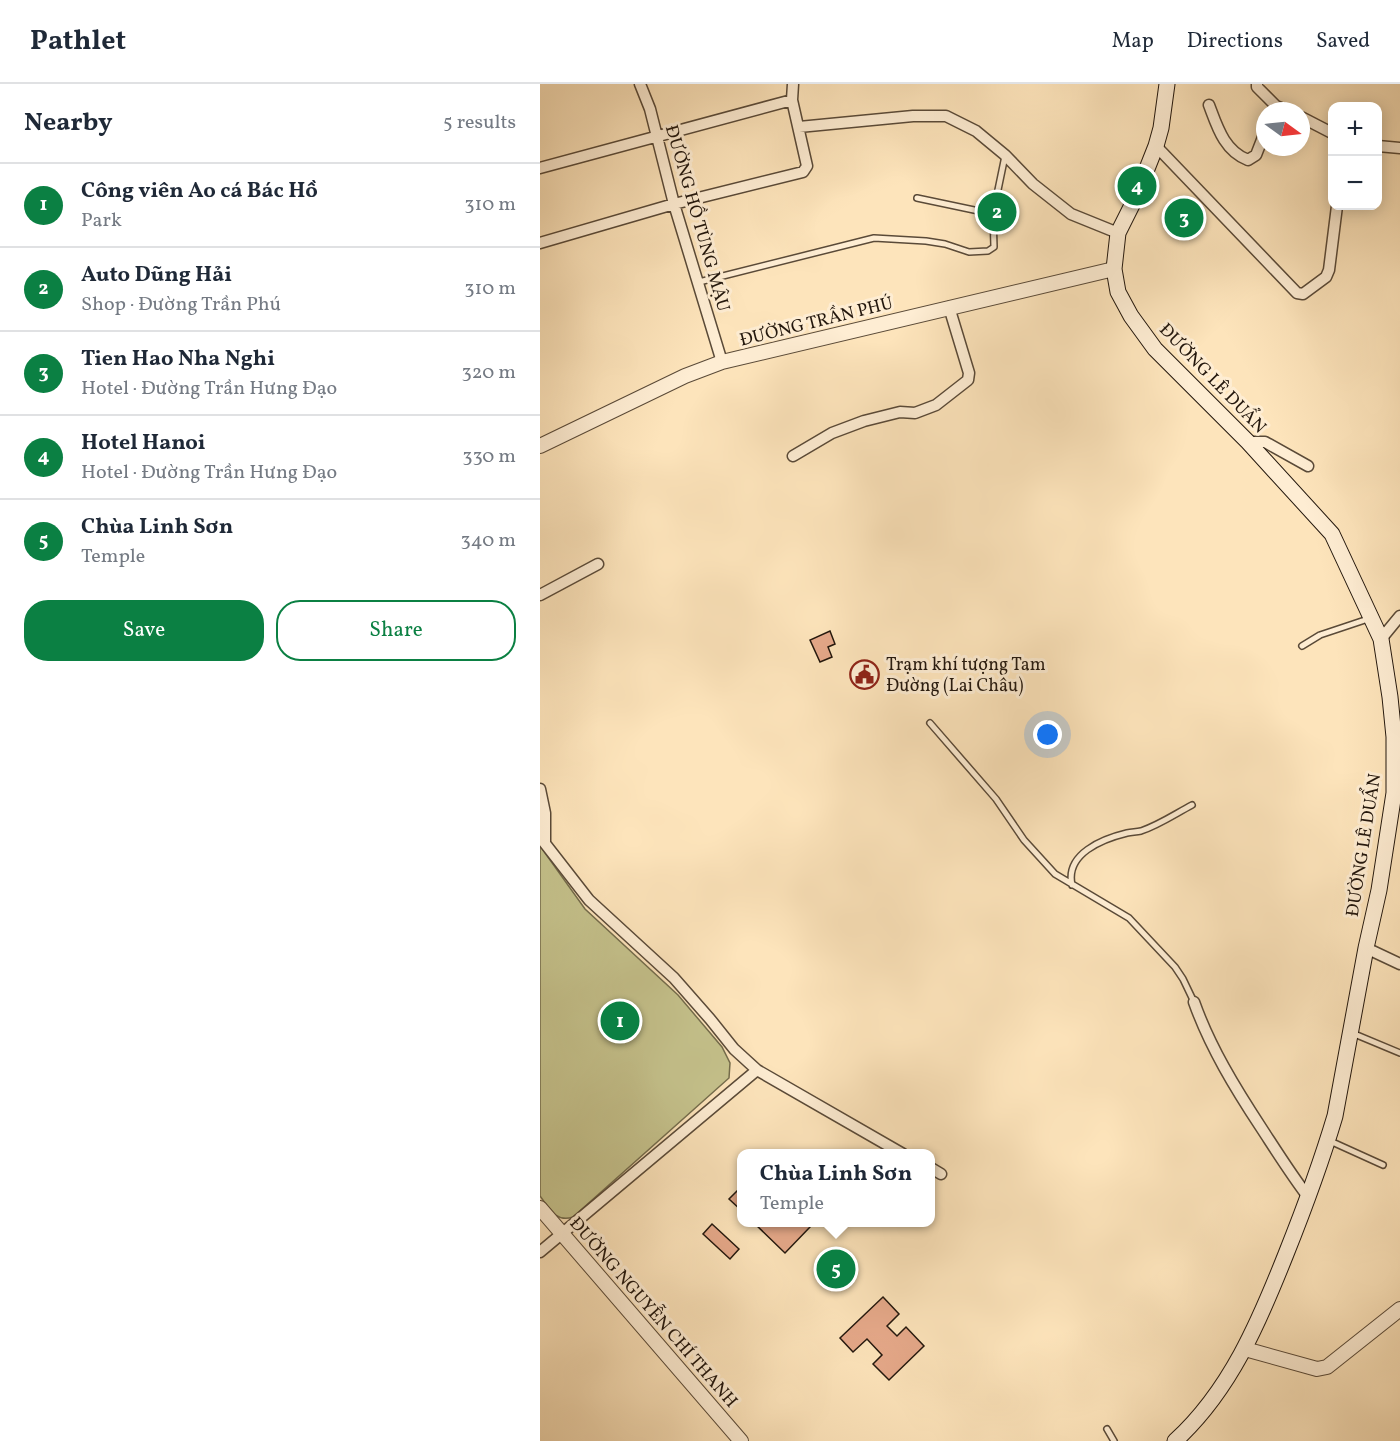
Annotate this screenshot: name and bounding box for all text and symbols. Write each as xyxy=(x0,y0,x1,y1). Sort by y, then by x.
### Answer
text: Pathlet xyxy=(30,22,126,61)
text: Map xyxy=(1112,27,1154,56)
text: Directions xyxy=(1187,27,1283,56)
text: Saved xyxy=(1316,27,1370,56)
north arrow xyxy=(1256,102,1310,156)
map controls xyxy=(1328,102,1382,210)
button: + xyxy=(1328,102,1382,156)
text: Nearby xyxy=(24,105,113,141)
text: 5 results xyxy=(443,109,516,137)
street label: ĐƯỜNG HỒ TÙNG MẬU xyxy=(658,121,738,315)
button: − xyxy=(1328,156,1382,210)
pin: 4 xyxy=(1118,164,1156,208)
text: Công viên Ao cá Bác Hồ xyxy=(81,176,318,207)
pin: 2 xyxy=(978,190,1016,234)
text: 1 xyxy=(39,191,48,219)
text: 310 m xyxy=(464,191,516,219)
pin: 3 xyxy=(1164,196,1204,240)
text: Park xyxy=(81,207,122,235)
text: Auto Dũng Hải xyxy=(81,260,232,291)
text: 2 xyxy=(38,275,49,303)
text: 310 m xyxy=(464,275,516,303)
street label: ĐƯỜNG TRẦN PHÚ xyxy=(736,288,896,354)
text: Shop · Đường Trần Phú xyxy=(81,291,281,319)
street label: ĐƯỜNG LÊ DUẨN xyxy=(1153,316,1273,440)
text: Tien Hao Nha Nghi xyxy=(81,344,275,375)
text: 3 xyxy=(38,359,49,387)
text: 320 m xyxy=(461,359,516,387)
text: Hotel · Đường Trần Hưng Đạo xyxy=(81,375,337,403)
text: Hotel Hanoi xyxy=(81,428,206,459)
text: 4 xyxy=(37,443,50,471)
text: 330 m xyxy=(462,443,516,471)
text: Hotel · Đường Trần Hưng Đạo xyxy=(81,459,337,487)
text: Chùa Linh Sơn xyxy=(81,512,233,543)
text: 5 xyxy=(39,527,48,555)
text: 340 m xyxy=(460,527,516,555)
text: Temple xyxy=(81,543,145,571)
button: Save xyxy=(24,600,264,661)
button: Share xyxy=(276,600,516,661)
place label: Trạm khí tượng Tam Đường (Lai Châu) xyxy=(886,653,1046,699)
public building icon: Trạm khí tượng Tam Đường (Lai Châu) xyxy=(849,658,881,690)
your location xyxy=(1033,720,1062,749)
street label: ĐƯỜNG LÊ DUẨN xyxy=(1338,771,1388,919)
pin: 1 xyxy=(600,998,640,1044)
popup xyxy=(737,1149,935,1227)
text: Chùa Linh Sơn xyxy=(760,1159,912,1190)
text: Temple xyxy=(760,1190,824,1218)
street label: ĐƯỜNG NGUYỄN CHÍ THANH xyxy=(563,1210,746,1414)
pin: 5 xyxy=(816,1246,856,1292)

